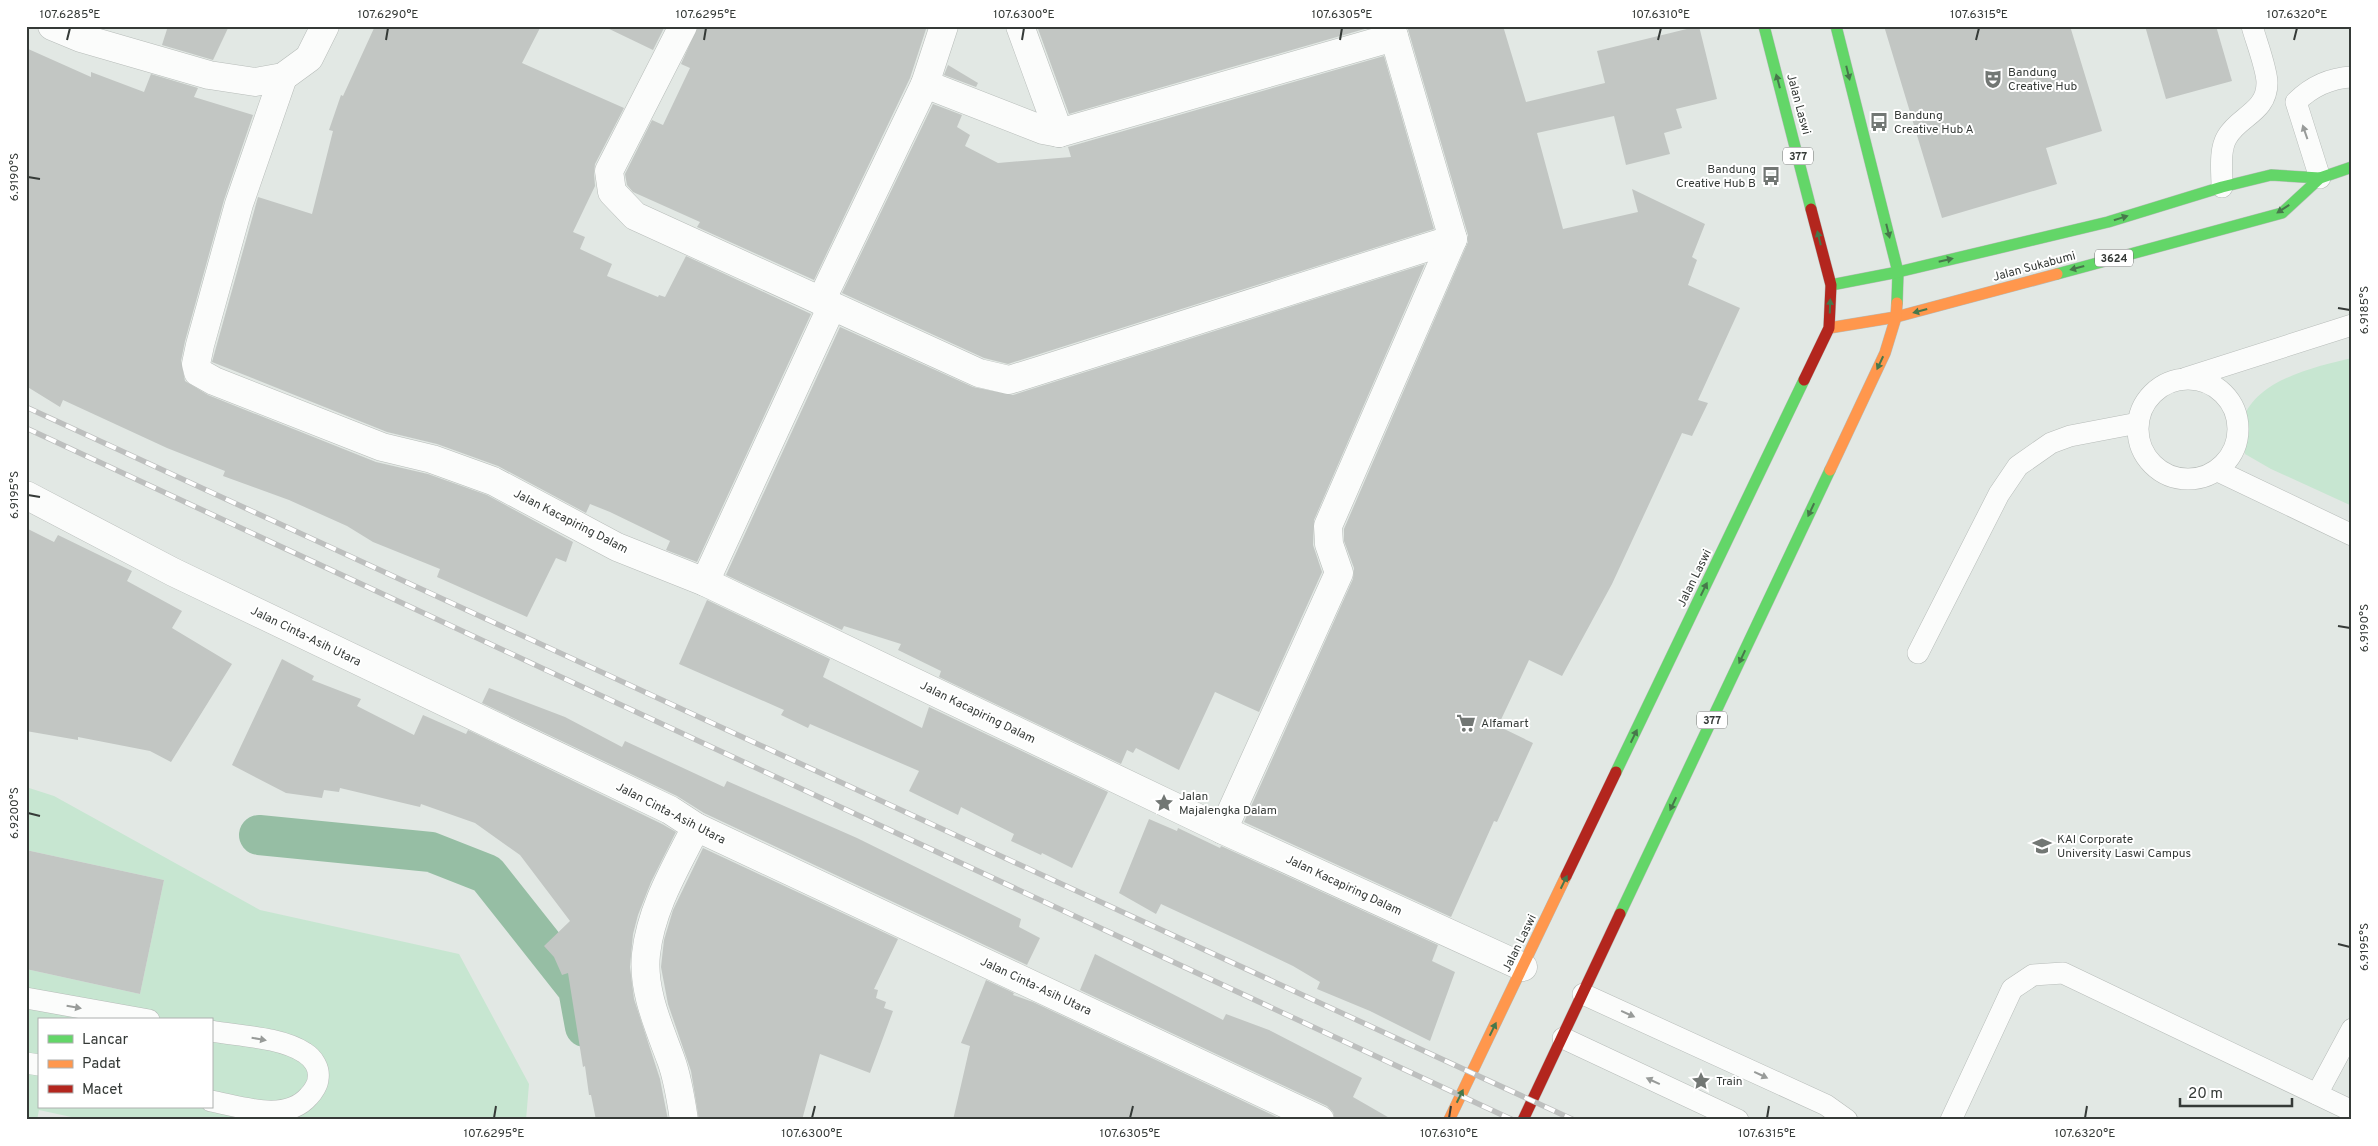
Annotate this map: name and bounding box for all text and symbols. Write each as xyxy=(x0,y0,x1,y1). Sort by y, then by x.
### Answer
text: 107.6285°E xyxy=(40,7,100,23)
text: 107.6290°E xyxy=(358,7,418,23)
text: 107.6295°E xyxy=(676,7,736,23)
text: 107.6300°E xyxy=(993,7,1055,23)
text: 107.6305°E xyxy=(1311,7,1373,23)
text: 107.6310°E xyxy=(1632,7,1690,23)
text: 107.6315°E xyxy=(1950,7,2008,23)
text: 107.6320°E xyxy=(2267,7,2327,23)
place label: Bandung Creative Hub xyxy=(2008,65,2078,95)
one-way arrow xyxy=(1844,66,1852,81)
theatre icon: Bandung Creative Hub xyxy=(1982,68,2004,90)
street label: Jalan Laswi xyxy=(1782,72,1814,136)
one-way arrow xyxy=(1774,73,1782,88)
place label: Bandung Creative Hub A xyxy=(1894,108,1974,138)
bus stop icon: Bandung Creative Hub A xyxy=(1868,111,1890,133)
one-way arrow xyxy=(2301,124,2309,139)
road number: 377 xyxy=(1783,148,1813,164)
text: 6.9190°S xyxy=(7,153,23,201)
place label: Bandung Creative Hub B xyxy=(1676,162,1756,192)
bus stop icon: Bandung Creative Hub B xyxy=(1760,165,1782,187)
one-way arrow xyxy=(2277,205,2290,214)
one-way arrow xyxy=(2113,214,2128,222)
one-way arrow xyxy=(1884,223,1892,238)
one-way arrow xyxy=(1815,230,1823,246)
street label: Jalan Sukabumi xyxy=(1991,248,2077,286)
road number: 3624 xyxy=(2095,250,2133,266)
one-way arrow xyxy=(1938,256,1953,264)
one-way arrow xyxy=(2070,265,2085,273)
text: 6.9185°S xyxy=(2357,286,2373,334)
one-way arrow xyxy=(1826,298,1834,314)
one-way arrow xyxy=(1913,307,1928,315)
one-way arrow xyxy=(1876,356,1884,370)
text: 6.9195°S xyxy=(7,471,23,519)
street label: Jalan Kacapiring Dalam xyxy=(510,486,631,558)
one-way arrow xyxy=(1807,503,1815,517)
street label: Jalan Laswi xyxy=(1674,547,1716,610)
one-way arrow xyxy=(1700,582,1708,596)
street label: Jalan Cinta-Asih Utara xyxy=(248,603,363,671)
text: 6.9190°S xyxy=(2357,604,2373,652)
one-way arrow xyxy=(1738,650,1746,664)
street label: Jalan Kacapiring Dalam xyxy=(917,678,1038,748)
supermarket icon: Alfamart xyxy=(1455,712,1477,734)
road number: 377 xyxy=(1697,712,1727,728)
place label: Alfamart xyxy=(1481,716,1529,732)
one-way arrow xyxy=(1630,729,1638,743)
street label: Jalan Cinta-Asih Utara xyxy=(613,779,728,848)
text: 6.9200°S xyxy=(7,787,23,839)
place label: Jalan Majalengka Dalam xyxy=(1179,789,1277,819)
place icon: Jalan Majalengka Dalam xyxy=(1153,792,1175,814)
one-way arrow xyxy=(1668,797,1676,811)
place label: KAI Corporate University Laswi Campus xyxy=(2057,832,2191,862)
school or university icon: KAI Corporate University Laswi Campus xyxy=(2031,835,2053,857)
street label: Jalan Kacapiring Dalam xyxy=(1283,852,1404,920)
one-way arrow xyxy=(1560,875,1568,889)
street label: Jalan Laswi xyxy=(1499,912,1541,975)
text: 6.9195°S xyxy=(2357,923,2373,971)
street label: Jalan Cinta-Asih Utara xyxy=(977,954,1094,1020)
one-way arrow xyxy=(67,1003,83,1011)
one-way arrow xyxy=(1621,1010,1635,1018)
legend xyxy=(38,1018,212,1108)
one-way arrow xyxy=(1489,1022,1497,1036)
text: Lancar xyxy=(82,1031,129,1050)
one-way arrow xyxy=(252,1036,268,1044)
text: Padat xyxy=(82,1055,121,1074)
place icon: Train xyxy=(1690,1070,1712,1092)
one-way arrow xyxy=(1754,1071,1768,1079)
place label: Train xyxy=(1716,1074,1743,1090)
one-way arrow xyxy=(1646,1076,1660,1084)
scale bar xyxy=(2180,1076,2293,1108)
text: Macet xyxy=(82,1081,123,1100)
text: 20 m xyxy=(2188,1085,2223,1104)
one-way arrow xyxy=(1456,1089,1464,1103)
text: 107.6295°E xyxy=(464,1126,524,1142)
text: 107.6300°E xyxy=(781,1126,843,1142)
text: 107.6305°E xyxy=(1099,1126,1161,1142)
text: 107.6310°E xyxy=(1420,1126,1478,1142)
text: 107.6315°E xyxy=(1738,1126,1796,1142)
text: 107.6320°E xyxy=(2055,1126,2115,1142)

